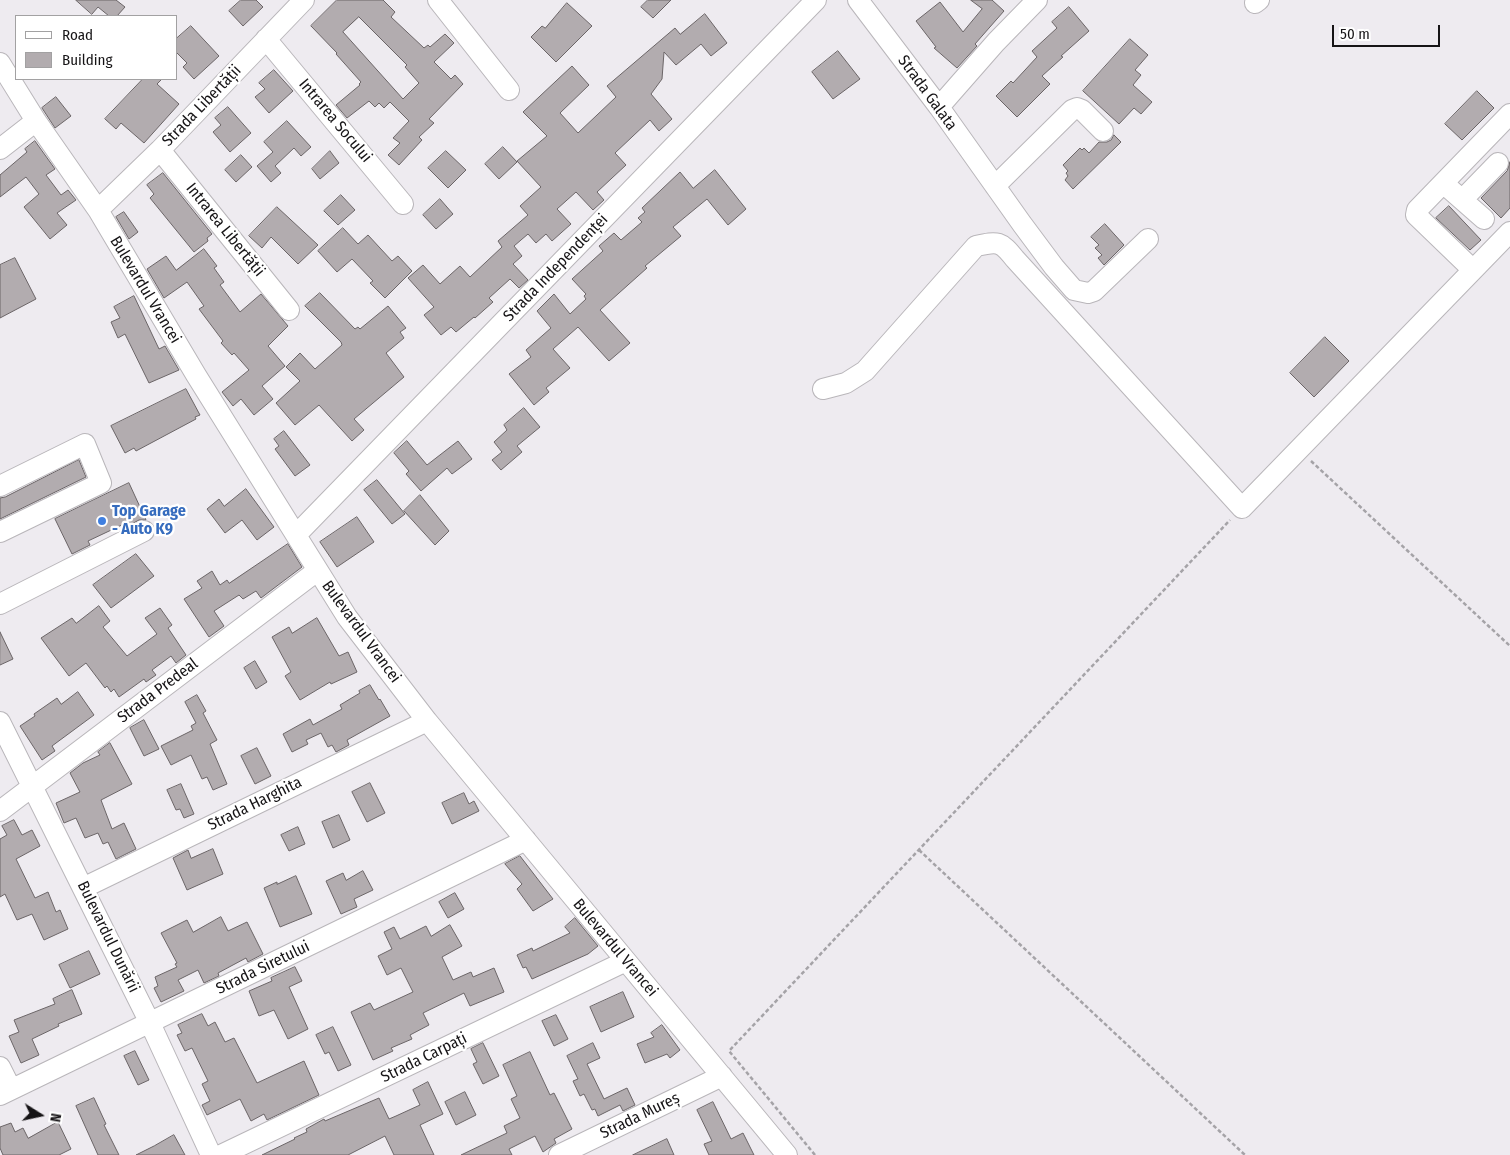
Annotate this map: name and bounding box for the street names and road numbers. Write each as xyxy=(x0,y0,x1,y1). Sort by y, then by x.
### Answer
street label: Strada Galata xyxy=(893,52,961,134)
street label: Strada Libertății xyxy=(158,61,246,151)
street label: Intrarea Socului xyxy=(294,75,376,167)
street label: Intrarea Libertății xyxy=(181,179,269,281)
street label: Strada Independenței xyxy=(500,210,612,326)
street label: Bulevardul Vrancei xyxy=(105,233,185,347)
street label: Bulevardul Vrancei xyxy=(317,577,405,687)
street label: Strada Predeal xyxy=(114,655,202,727)
street label: Strada Harghita xyxy=(205,773,305,835)
street label: Bulevardul Dunării xyxy=(73,878,143,996)
street label: Bulevardul Vrancei xyxy=(569,895,661,1001)
street label: Strada Siretului xyxy=(213,937,313,999)
street label: Strada Carpați xyxy=(378,1029,470,1087)
street label: Strada Mureș xyxy=(597,1089,683,1143)

